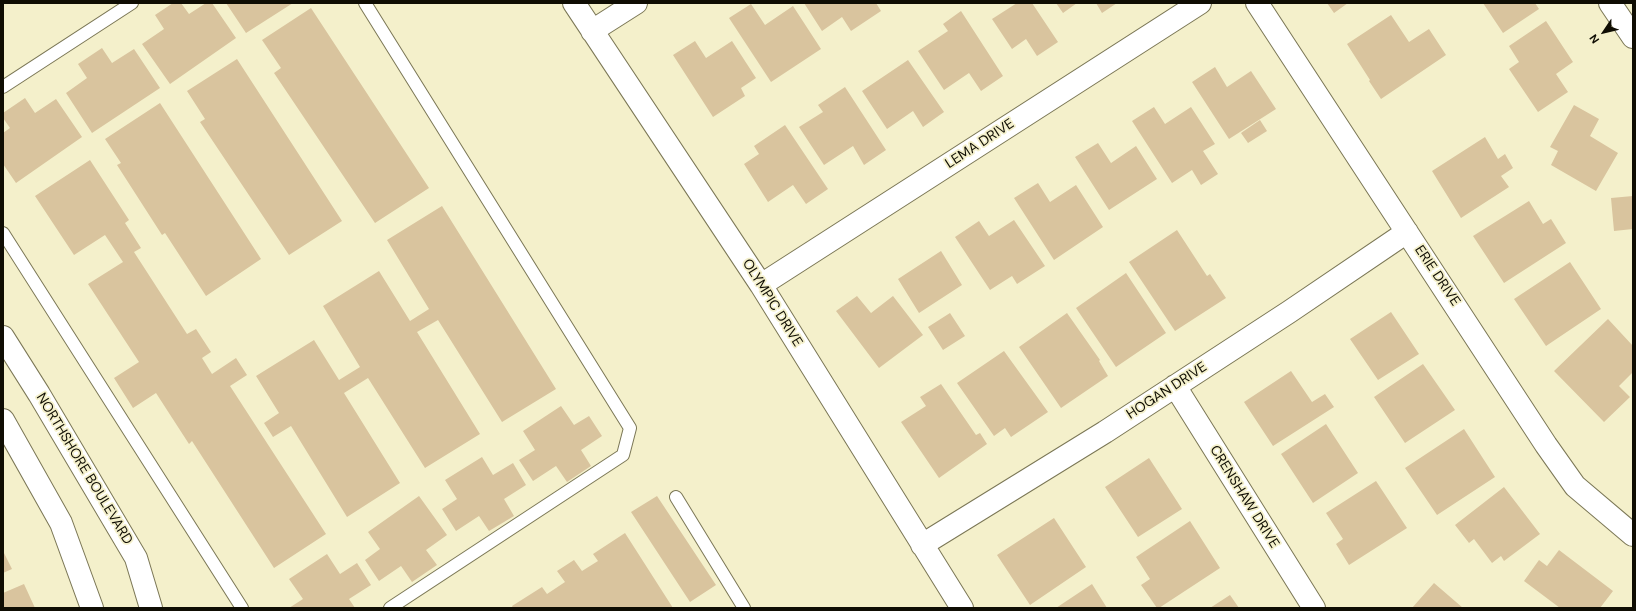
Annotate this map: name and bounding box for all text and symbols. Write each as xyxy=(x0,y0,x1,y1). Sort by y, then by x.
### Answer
north arrow xyxy=(1584,12,1624,52)
text: N xyxy=(1586,32,1602,46)
street label: LEMA DRIVE xyxy=(942,116,1018,172)
street label: ERIE DRIVE xyxy=(1411,242,1463,310)
street label: OLYMPIC DRIVE xyxy=(738,256,806,350)
street label: HOGAN DRIVE xyxy=(1124,359,1210,423)
street label: NORTHSHORE BOULEVARD xyxy=(32,390,136,548)
street label: CRENSHAW DRIVE xyxy=(1206,443,1282,551)

